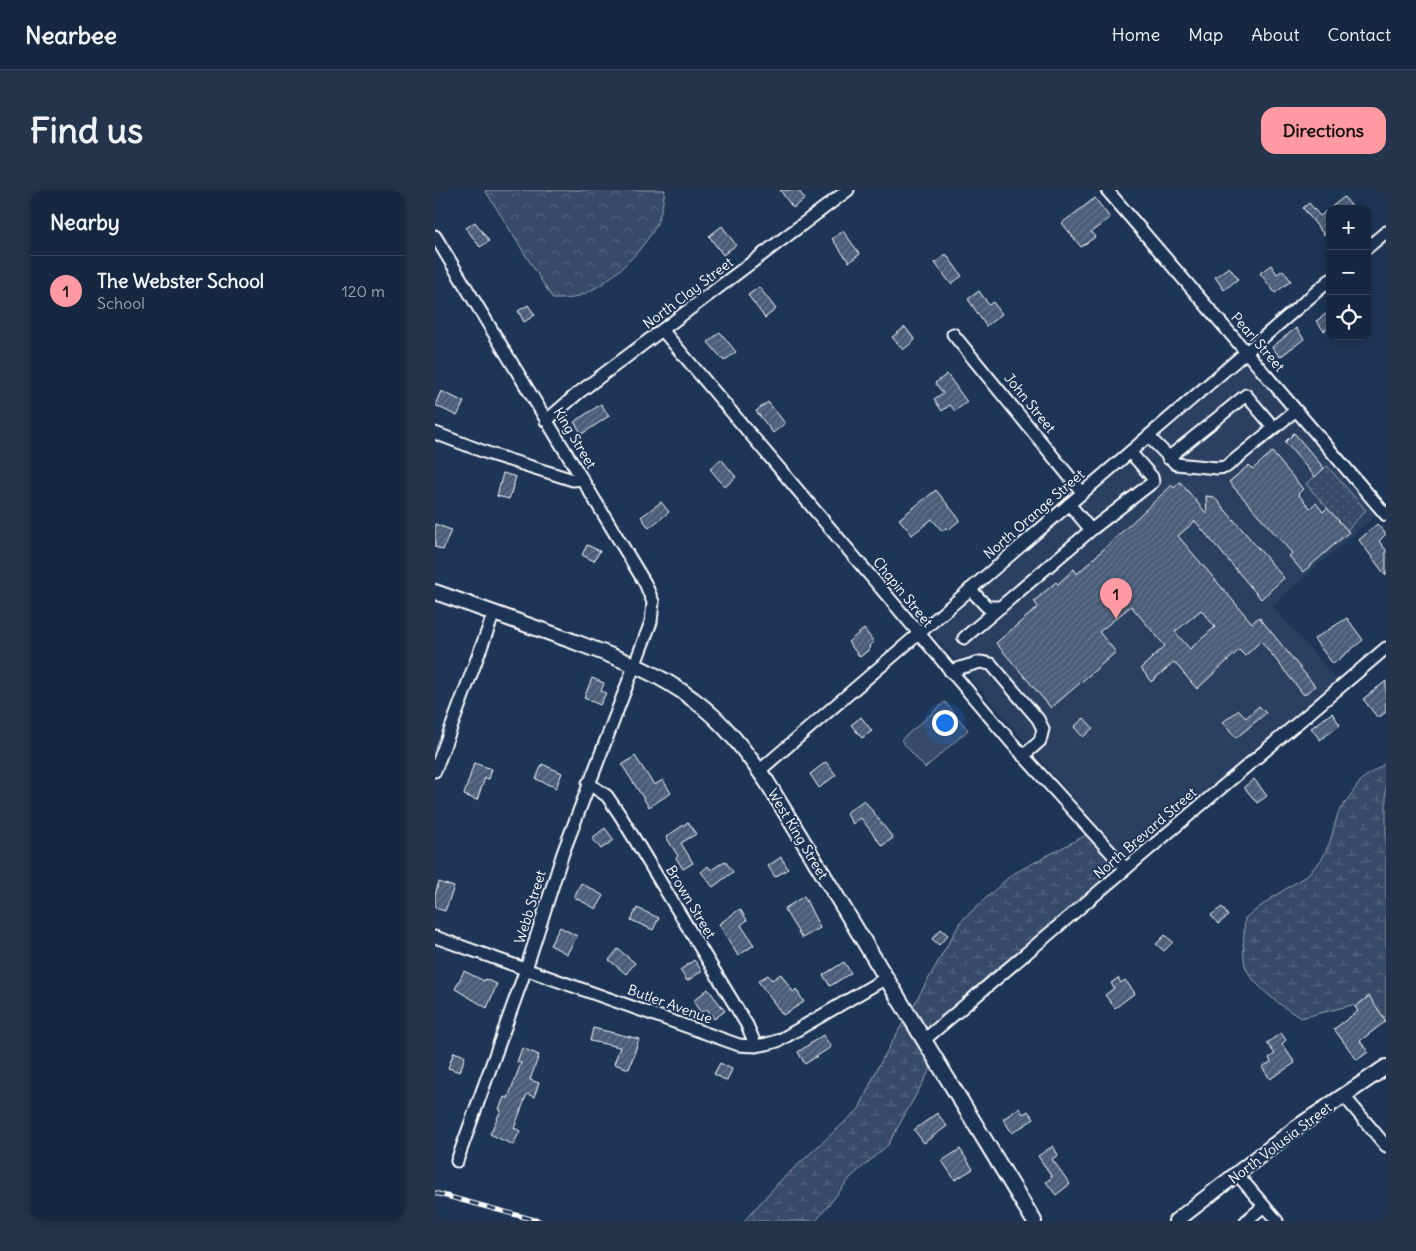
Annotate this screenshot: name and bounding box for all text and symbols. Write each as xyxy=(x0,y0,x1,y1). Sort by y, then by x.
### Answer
text: Nearbee xyxy=(25,20,117,50)
text: Home xyxy=(1112,23,1160,46)
text: Map xyxy=(1188,23,1223,46)
text: About xyxy=(1251,23,1299,46)
text: Contact xyxy=(1327,23,1391,46)
button: Directions xyxy=(1261,107,1386,154)
text: Find us xyxy=(30,108,143,152)
map controls xyxy=(1326,205,1371,340)
button: + xyxy=(1326,205,1371,250)
text: Nearby xyxy=(50,209,120,236)
button: − xyxy=(1326,250,1371,295)
street label: North Clay Street xyxy=(639,253,737,333)
text: The Webster School xyxy=(97,269,264,293)
text: 1 xyxy=(63,281,69,301)
text: 120 m xyxy=(342,281,385,301)
text: School xyxy=(97,293,145,313)
button: locate xyxy=(1326,295,1371,340)
street label: Pearl Street xyxy=(1227,309,1289,376)
street label: John Street xyxy=(1000,369,1060,437)
street label: King Street xyxy=(550,404,600,472)
street label: North Orange Street xyxy=(980,465,1088,563)
street label: Chapin Street xyxy=(869,553,937,631)
pin: 1 xyxy=(1100,578,1132,619)
your location xyxy=(932,710,958,736)
street label: North Brevard Street xyxy=(1090,783,1200,883)
street label: West King Street xyxy=(764,785,832,883)
street label: Brown Street xyxy=(662,862,720,942)
street label: Webb Street xyxy=(510,868,550,946)
street label: Butler Avenue xyxy=(625,980,715,1028)
street label: North Volusia Street xyxy=(1225,1098,1335,1188)

